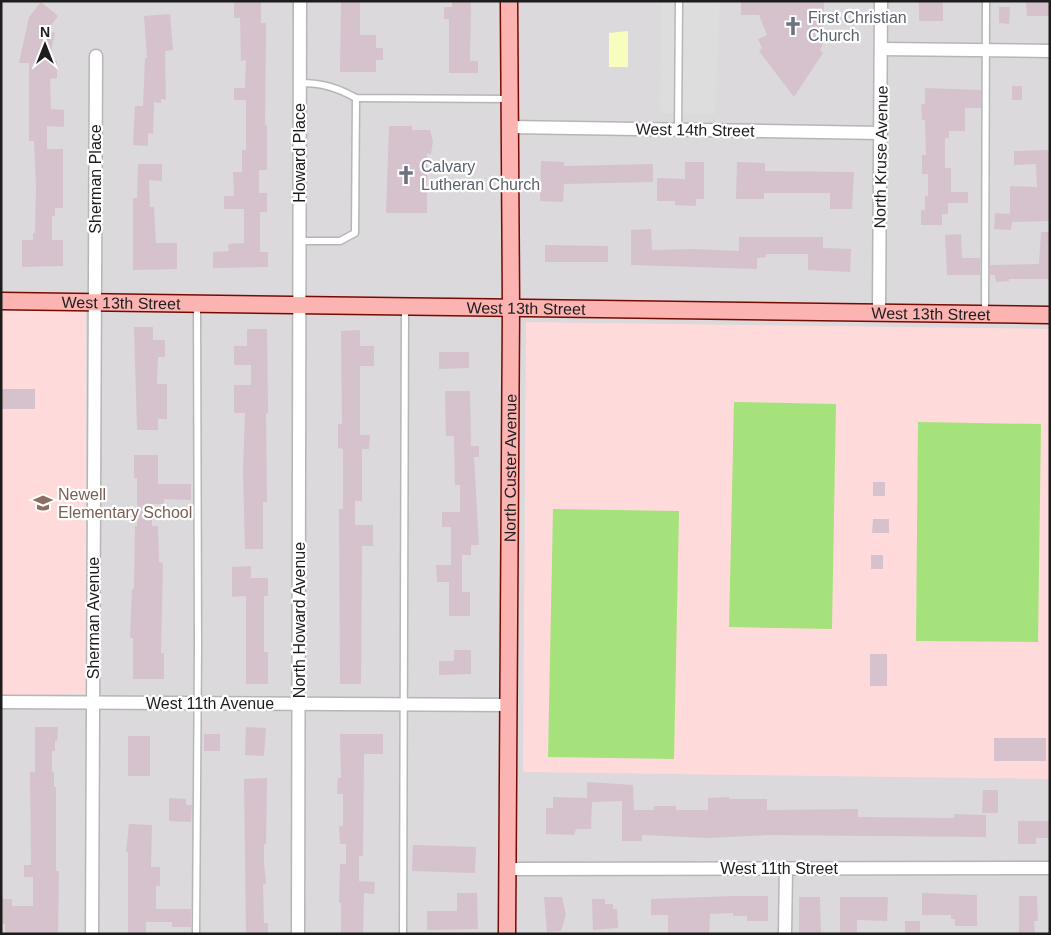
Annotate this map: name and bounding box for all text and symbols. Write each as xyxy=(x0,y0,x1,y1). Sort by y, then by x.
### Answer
place label: First Christian Church xyxy=(808,9,907,44)
church icon: First Christian Church xyxy=(782,15,804,37)
north arrow xyxy=(20,20,70,70)
text: N xyxy=(40,24,50,40)
street label: North Kruse Avenue xyxy=(871,85,891,229)
street label: Howard Place xyxy=(291,103,308,203)
street label: West 14th Street xyxy=(635,120,755,140)
street label: Sherman Place xyxy=(87,124,104,234)
place label: Calvary Lutheran Church xyxy=(421,158,540,193)
church icon: Calvary Lutheran Church xyxy=(395,164,417,186)
street label: West 13th Street xyxy=(61,293,181,312)
street label: West 13th Street xyxy=(466,299,586,317)
street label: West 13th Street xyxy=(871,304,991,323)
street label: North Custer Avenue xyxy=(501,394,519,542)
place label: Newell Elementary School xyxy=(58,486,192,521)
school or university icon: Newell Elementary School xyxy=(32,492,54,514)
street label: North Howard Avenue xyxy=(291,542,308,698)
street label: Sherman Avenue xyxy=(85,557,102,679)
street label: West 11th Avenue xyxy=(146,695,274,712)
street label: West 11th Street xyxy=(720,860,838,877)

